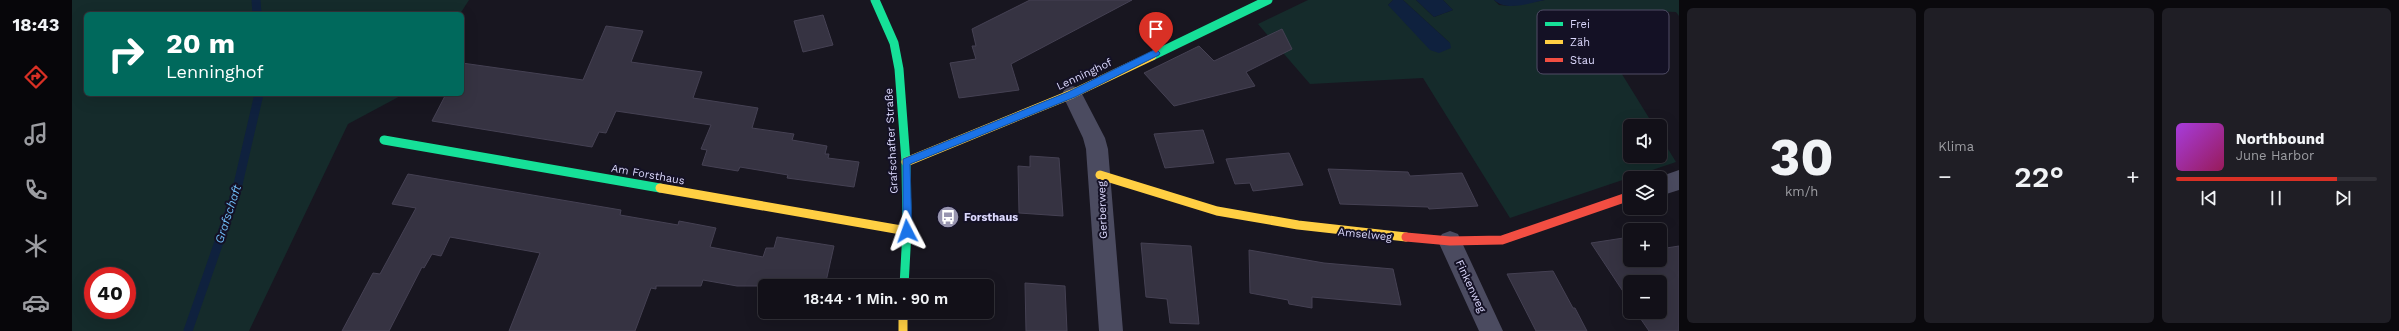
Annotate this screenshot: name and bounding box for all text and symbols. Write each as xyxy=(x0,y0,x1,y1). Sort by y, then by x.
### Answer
legend xyxy=(1537,10,1669,74)
pin xyxy=(1139,12,1173,53)
text: 18:43 xyxy=(13,14,59,35)
icon: arrive xyxy=(1145,18,1167,40)
text: Frei xyxy=(1570,18,1590,31)
text: 20 m xyxy=(166,27,235,60)
icon: right xyxy=(100,28,152,80)
text: Zäh xyxy=(1570,36,1590,49)
text: Stau xyxy=(1570,54,1595,67)
street label: Lenninghof xyxy=(1054,56,1115,93)
text: Lenninghof xyxy=(166,61,264,82)
icon: directions xyxy=(22,63,50,91)
street label: Grafschafter Straße xyxy=(882,88,901,194)
map controls xyxy=(1623,119,1667,319)
button: sound xyxy=(1623,119,1667,163)
icon: music xyxy=(22,120,50,148)
text: 30 xyxy=(1770,127,1834,188)
text: Northbound xyxy=(2236,130,2324,148)
text: Klima xyxy=(1938,139,1974,154)
text: June Harbor xyxy=(2236,148,2314,163)
text: 22° xyxy=(2014,159,2064,194)
street label: Am Forsthaus xyxy=(610,162,686,187)
text: − xyxy=(1938,164,1952,189)
text: + xyxy=(2126,164,2140,189)
button: layers xyxy=(1623,171,1667,215)
icon: phone xyxy=(22,176,50,204)
street label: Gerberweg xyxy=(1095,181,1110,239)
water label: Grafschaft xyxy=(212,183,244,245)
text: km/h xyxy=(1785,184,1818,199)
icon: previous xyxy=(2198,187,2220,209)
icon: pause xyxy=(2265,187,2287,209)
icon: next xyxy=(2332,187,2354,209)
bus stop icon: Forsthaus xyxy=(935,204,961,230)
position arrow xyxy=(886,210,928,252)
place label: Forsthaus xyxy=(964,211,1018,224)
button: + xyxy=(1623,223,1667,267)
street label: Amselweg xyxy=(1337,225,1393,244)
icon: climate xyxy=(22,232,50,260)
street label: Finkenweg xyxy=(1453,258,1488,315)
speed limit sign: 40 xyxy=(84,267,136,319)
button: − xyxy=(1623,275,1667,319)
icon: car xyxy=(22,289,50,317)
text: 18:44 · 1 Min. · 90 m xyxy=(804,290,948,308)

